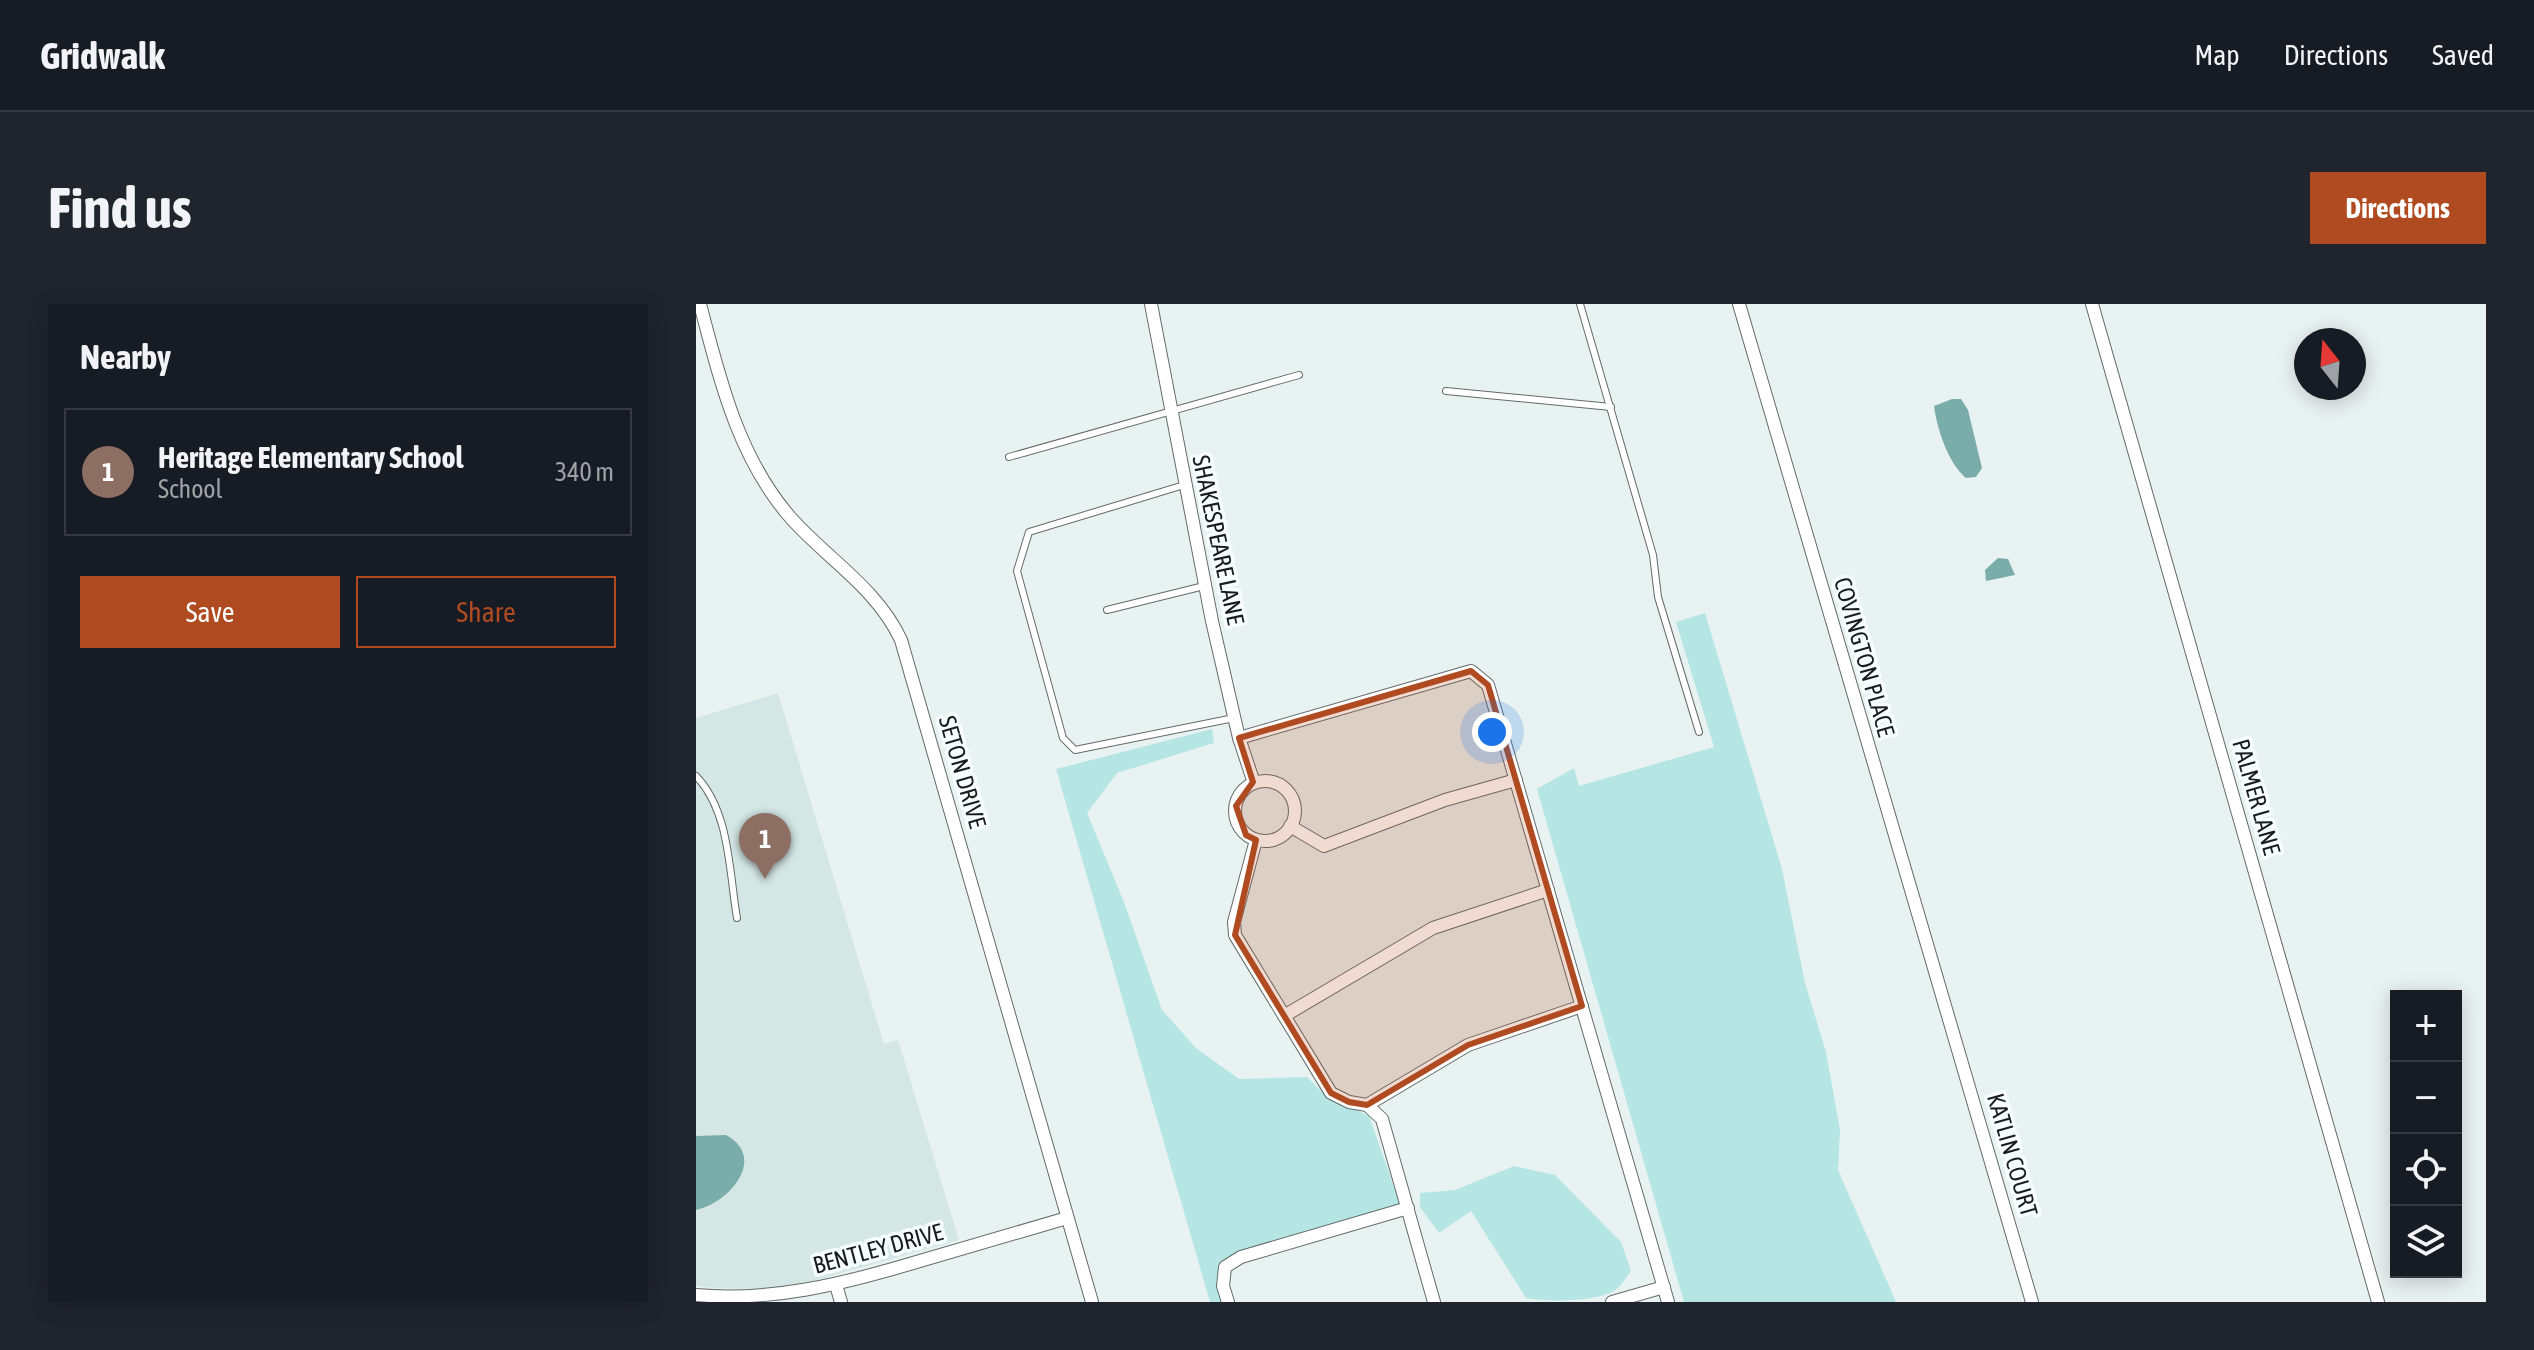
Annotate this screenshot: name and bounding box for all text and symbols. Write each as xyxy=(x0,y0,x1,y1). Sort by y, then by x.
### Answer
text: Gridwalk xyxy=(40,34,165,77)
text: Map xyxy=(2195,39,2240,71)
text: Directions xyxy=(2284,39,2388,71)
text: Saved xyxy=(2432,39,2494,71)
button: Directions xyxy=(2310,172,2486,244)
text: Find us xyxy=(48,176,192,240)
north arrow xyxy=(2294,328,2366,400)
text: Nearby xyxy=(80,337,171,376)
text: Heritage Elementary School xyxy=(158,440,464,474)
street label: SHAKESPEARE LANE xyxy=(1187,453,1250,627)
text: 1 xyxy=(102,457,114,487)
text: 340 m xyxy=(555,457,614,487)
text: School xyxy=(158,474,222,504)
street label: COVINGTON PLACE xyxy=(1829,574,1900,740)
button: Save xyxy=(80,576,340,648)
button: Share xyxy=(356,576,616,648)
your location xyxy=(1472,712,1512,752)
street label: SETON DRIVE xyxy=(934,713,991,831)
street label: PALMER LANE xyxy=(2227,736,2286,858)
pin: 1 xyxy=(739,813,791,879)
map controls xyxy=(2390,990,2462,1278)
button: + xyxy=(2390,990,2462,1062)
button: − xyxy=(2390,1062,2462,1134)
street label: KATLIN COURT xyxy=(1982,1090,2043,1220)
button: locate xyxy=(2390,1134,2462,1206)
button: layers xyxy=(2390,1206,2462,1278)
street label: BENTLEY DRIVE xyxy=(810,1218,946,1279)

